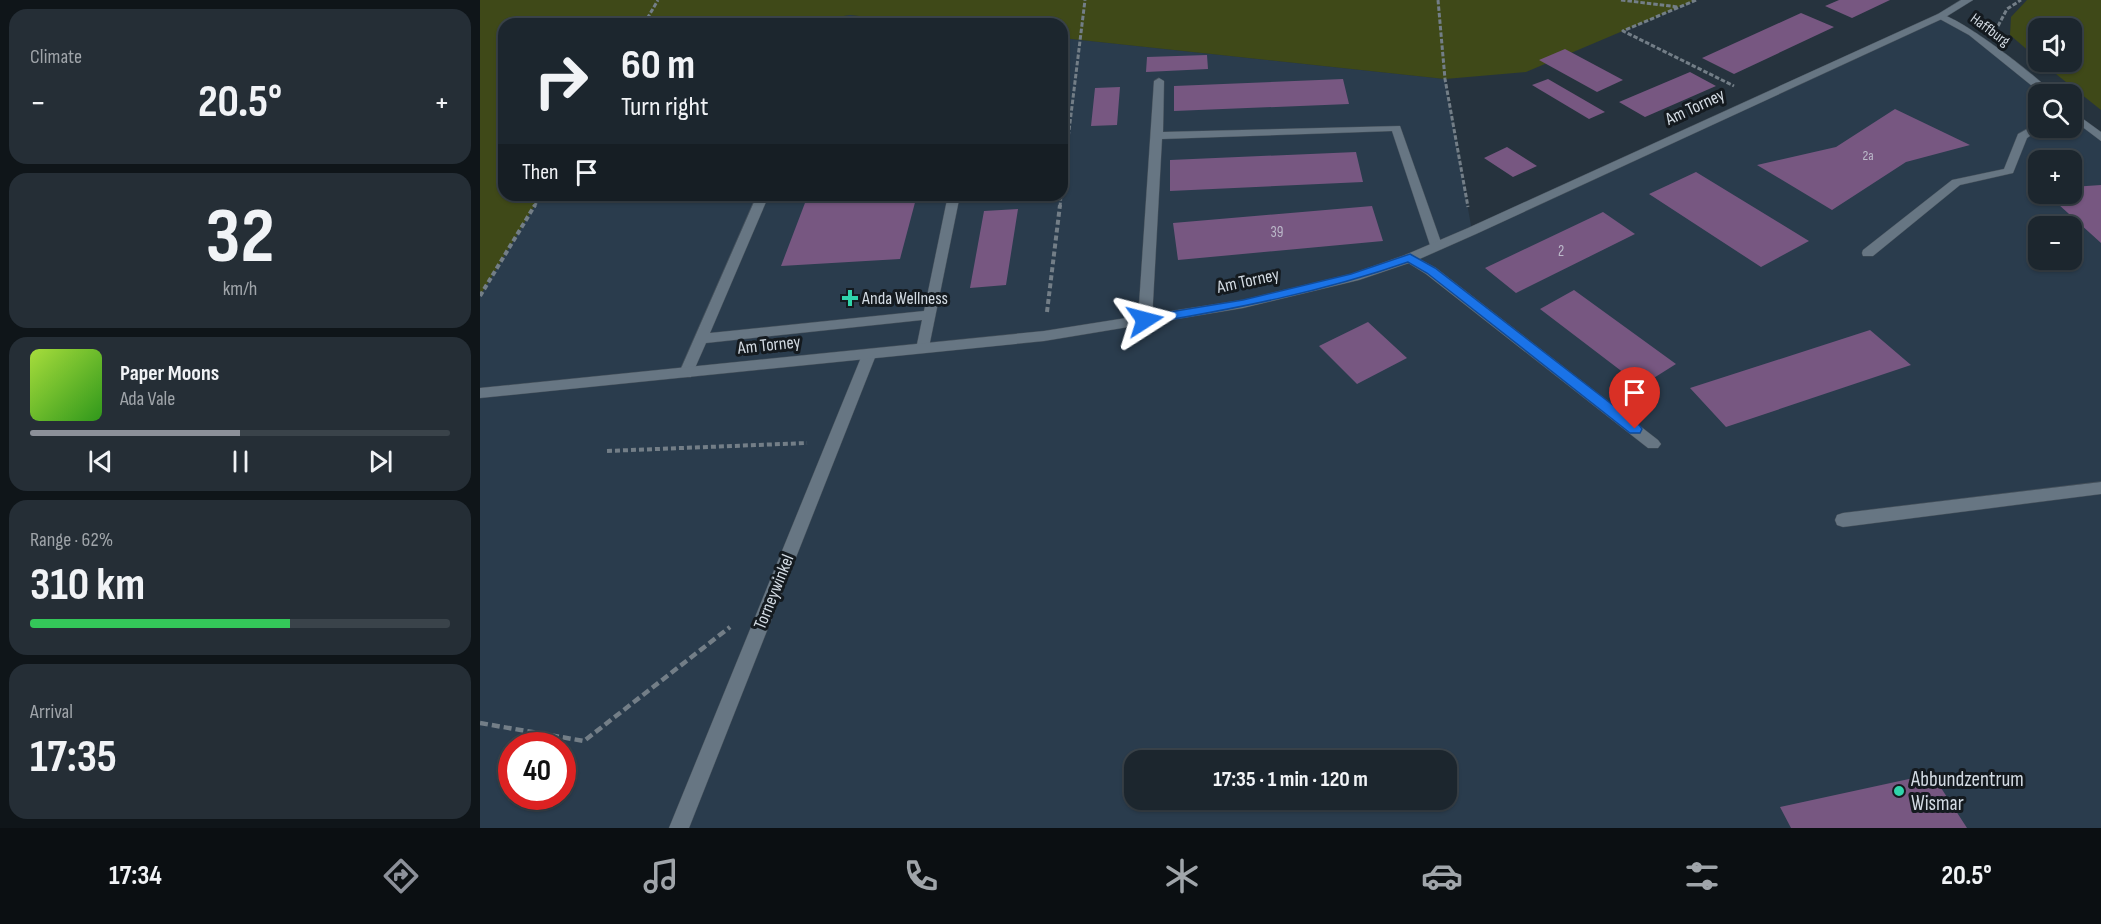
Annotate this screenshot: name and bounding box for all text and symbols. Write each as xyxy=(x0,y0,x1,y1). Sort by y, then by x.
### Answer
street label: Haffburg xyxy=(1966,9,2014,51)
map controls xyxy=(2028,18,2082,270)
button: sound xyxy=(2028,18,2082,72)
text: 60 m xyxy=(621,40,695,91)
icon: right xyxy=(522,42,600,120)
text: Climate xyxy=(30,45,82,69)
text: 20.5° xyxy=(198,75,282,130)
text: − xyxy=(30,83,46,123)
text: + xyxy=(434,83,450,123)
street label: Am Torney xyxy=(1661,84,1728,130)
button: search xyxy=(2028,84,2082,138)
text: Turn right xyxy=(621,91,708,123)
house number: 2a xyxy=(1862,147,1874,164)
button: + xyxy=(2028,150,2082,204)
icon: arrive xyxy=(570,156,603,189)
text: Then xyxy=(522,159,558,186)
text: 32 xyxy=(205,191,275,284)
button: − xyxy=(2028,216,2082,270)
house number: 39 xyxy=(1271,223,1283,242)
house number: 2 xyxy=(1558,242,1564,261)
street label: Am Torney xyxy=(1214,264,1281,298)
text: km/h xyxy=(223,277,257,301)
place label: Anda Wellness xyxy=(861,288,948,309)
position arrow xyxy=(1113,288,1177,352)
marker: Anda Wellness xyxy=(843,291,857,305)
street label: Am Torney xyxy=(736,331,801,359)
text: Paper Moons xyxy=(120,360,219,387)
pin xyxy=(1609,367,1660,429)
icon: arrive xyxy=(1618,376,1651,409)
text: Ada Vale xyxy=(120,387,175,411)
icon: previous xyxy=(84,445,117,478)
icon: pause xyxy=(224,445,257,478)
icon: next xyxy=(364,445,397,478)
text: Range · 62% xyxy=(30,528,113,552)
street label: Torneywinkel xyxy=(749,552,799,632)
text: 310 km xyxy=(30,558,145,613)
text: Arrival xyxy=(30,700,73,724)
text: 17:35 xyxy=(30,730,117,785)
speed limit sign: 40 xyxy=(498,732,576,810)
text: 17:35 · 1 min · 120 m xyxy=(1213,766,1368,793)
place label: Abbundzentrum Wismar xyxy=(1910,767,2024,816)
marker: Abbundzentrum Wismar xyxy=(1892,784,1906,798)
icon: directions xyxy=(380,855,422,897)
icon: music xyxy=(640,855,682,897)
icon: phone xyxy=(900,855,942,897)
icon: climate xyxy=(1161,855,1203,897)
icon: car xyxy=(1421,855,1463,897)
icon: filters xyxy=(1681,855,1723,897)
text: 17:34 xyxy=(109,860,162,892)
text: 20.5° xyxy=(1941,860,1992,892)

